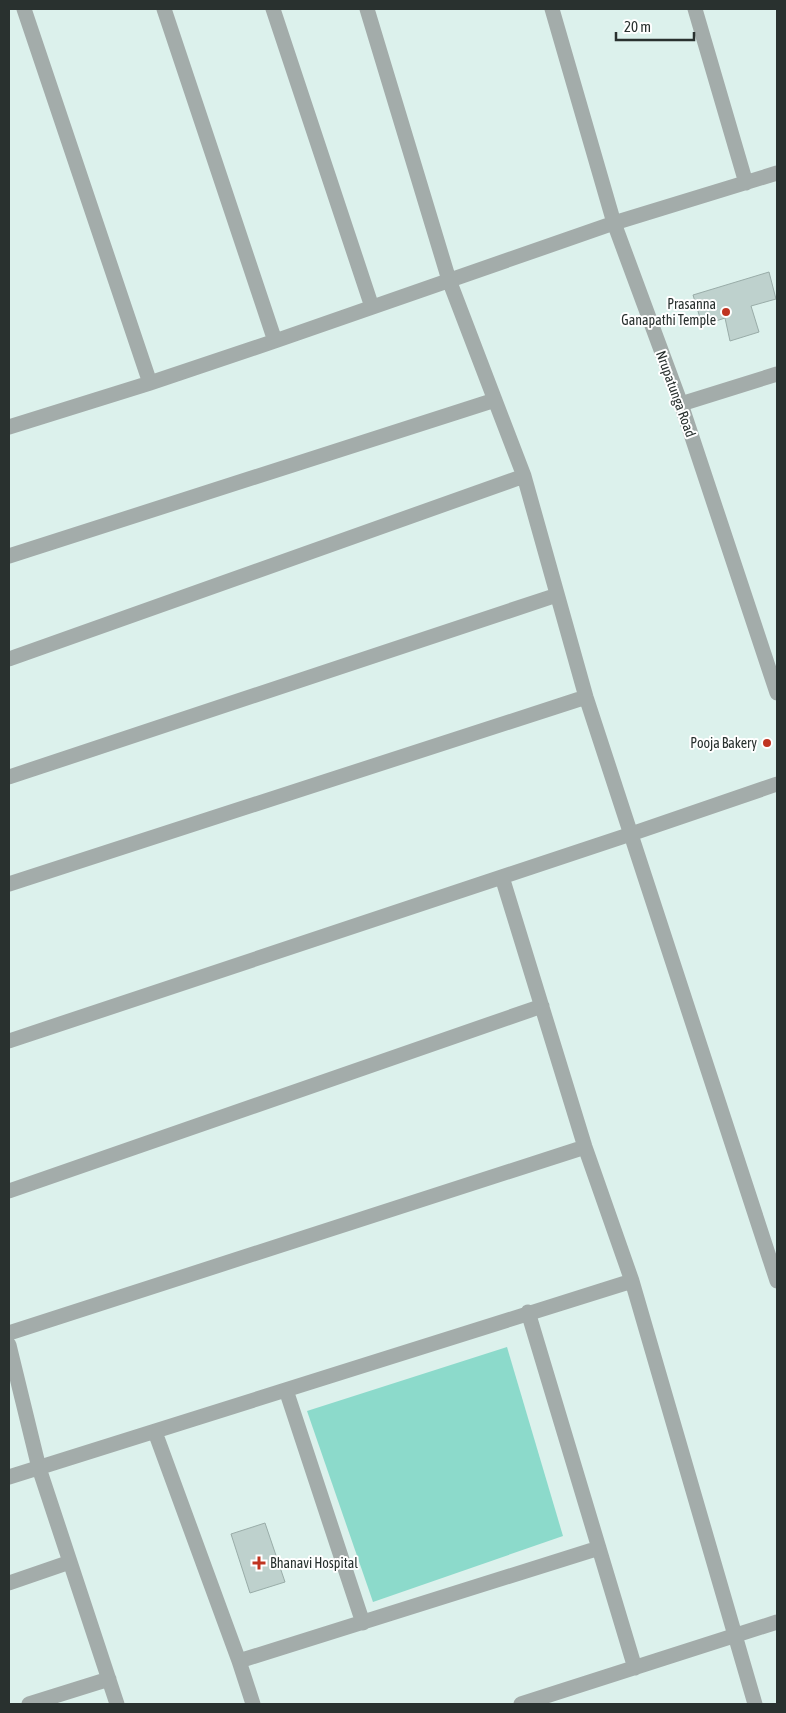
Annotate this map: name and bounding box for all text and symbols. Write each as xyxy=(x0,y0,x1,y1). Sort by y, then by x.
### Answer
scale bar xyxy=(616,10,694,42)
text: 20 m xyxy=(624,18,651,35)
place label: Prasanna Ganapathi Temple xyxy=(621,296,716,328)
marker: Prasanna Ganapathi Temple xyxy=(720,306,732,318)
street label: Nrupatunga Road xyxy=(653,349,699,439)
place label: Pooja Bakery xyxy=(690,735,757,751)
marker: Pooja Bakery xyxy=(761,737,773,749)
place label: Bhanavi Hospital xyxy=(270,1555,358,1571)
marker: Bhanavi Hospital xyxy=(252,1556,266,1570)

